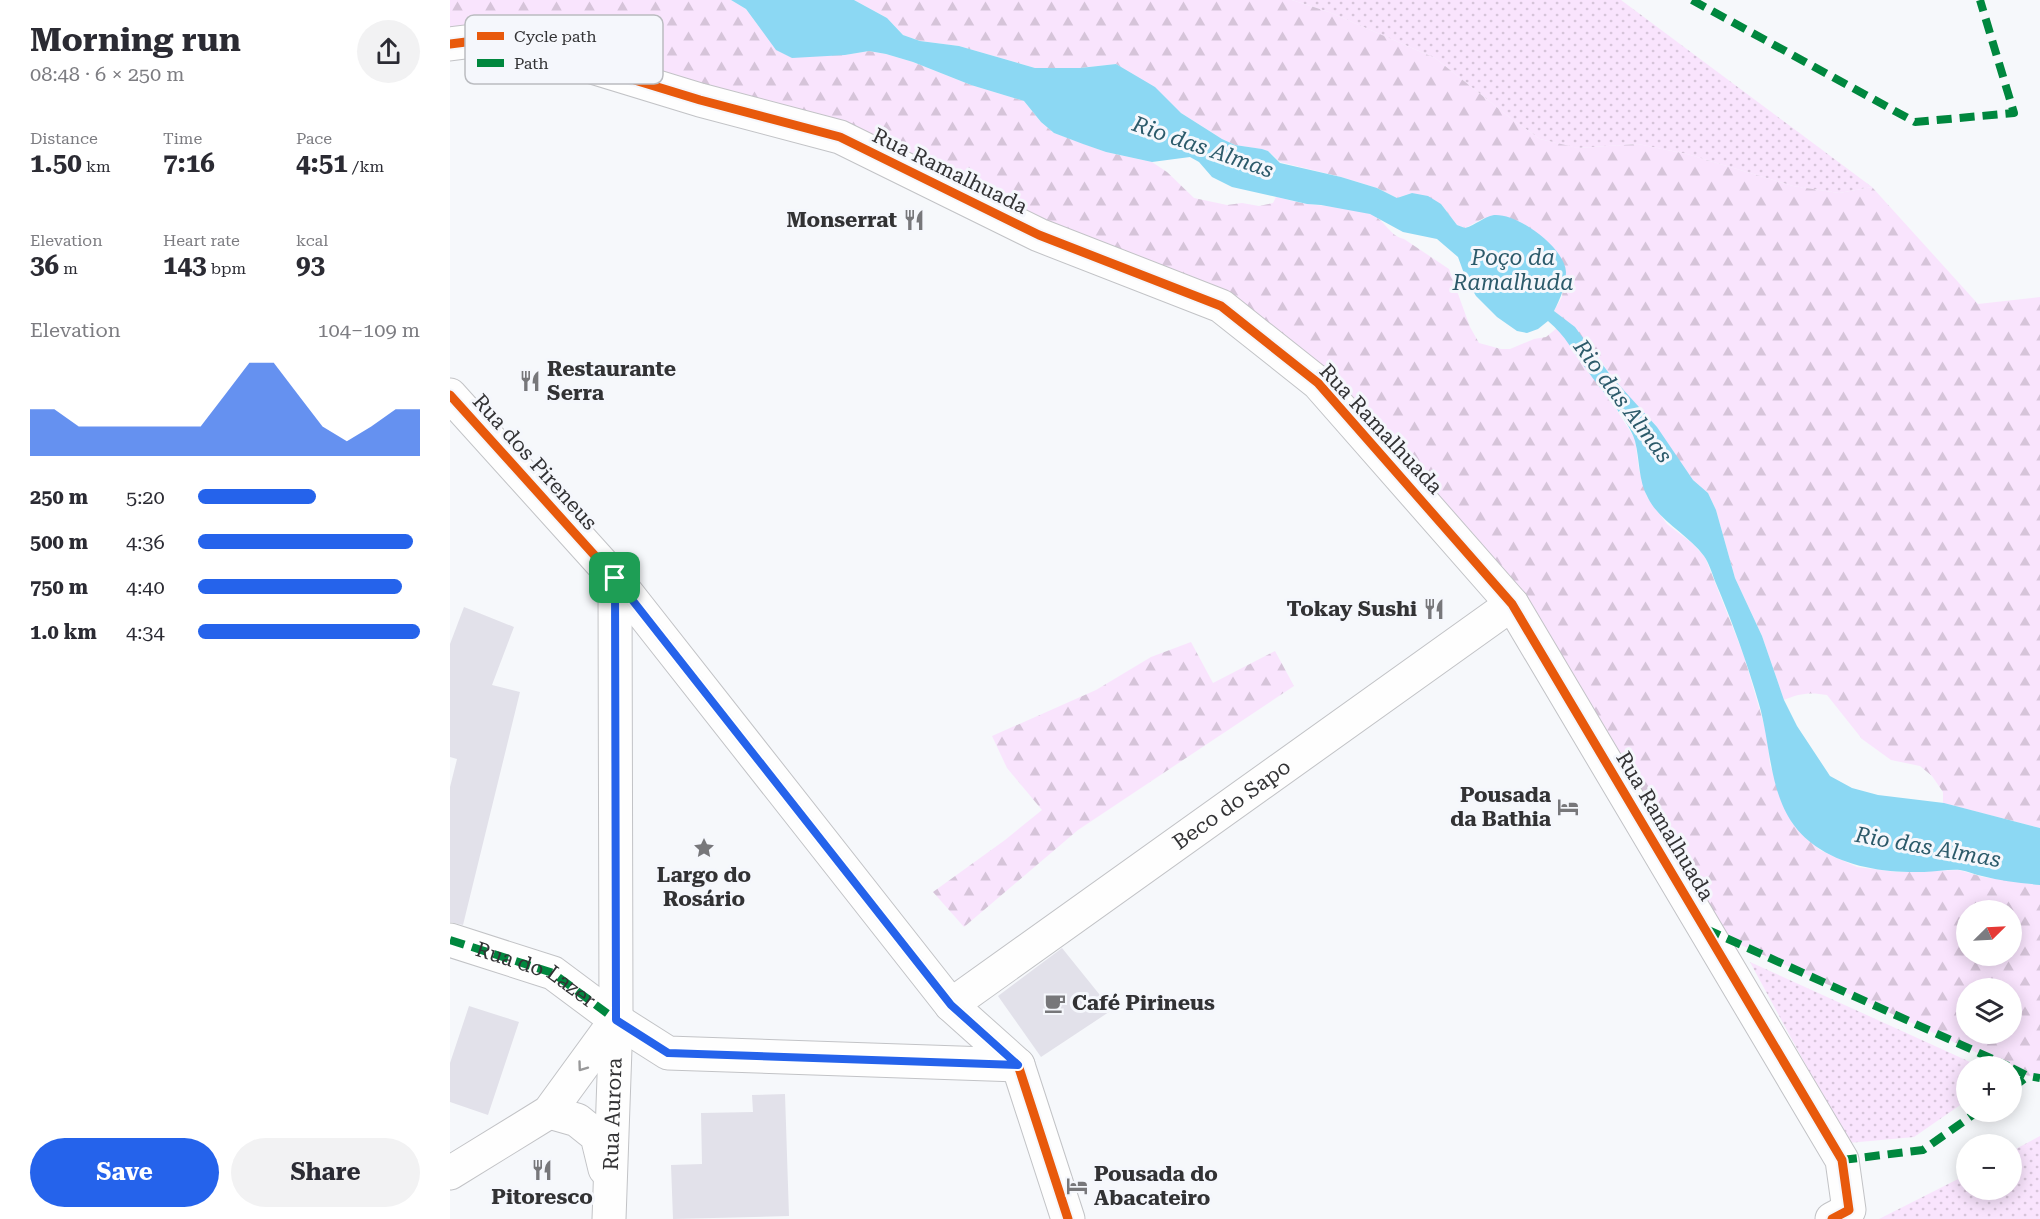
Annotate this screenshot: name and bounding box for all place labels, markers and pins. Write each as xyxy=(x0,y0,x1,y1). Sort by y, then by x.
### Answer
place label: Monserrat xyxy=(787,208,897,232)
restaurant icon: Monserrat xyxy=(902,208,926,232)
place label: Restaurante Serra xyxy=(547,357,676,405)
restaurant icon: Restaurante Serra xyxy=(518,369,542,393)
pin xyxy=(589,552,640,603)
place label: Tokay Sushi xyxy=(1287,597,1417,621)
restaurant icon: Tokay Sushi xyxy=(1422,597,1446,621)
place label: Pousada da Bathia xyxy=(1450,783,1552,831)
hotel icon: Pousada da Bathia xyxy=(1556,795,1580,819)
place icon: Largo do Rosário xyxy=(692,836,716,860)
place label: Largo do Rosário xyxy=(657,863,751,911)
cafe icon: Café Pirineus xyxy=(1043,991,1067,1015)
place label: Café Pirineus xyxy=(1072,991,1215,1015)
restaurant icon: Pitoresco xyxy=(530,1158,554,1182)
place label: Pousada do Abacateiro xyxy=(1094,1162,1218,1210)
hotel icon: Pousada do Abacateiro xyxy=(1065,1174,1089,1198)
place label: Pitoresco xyxy=(491,1185,593,1209)

